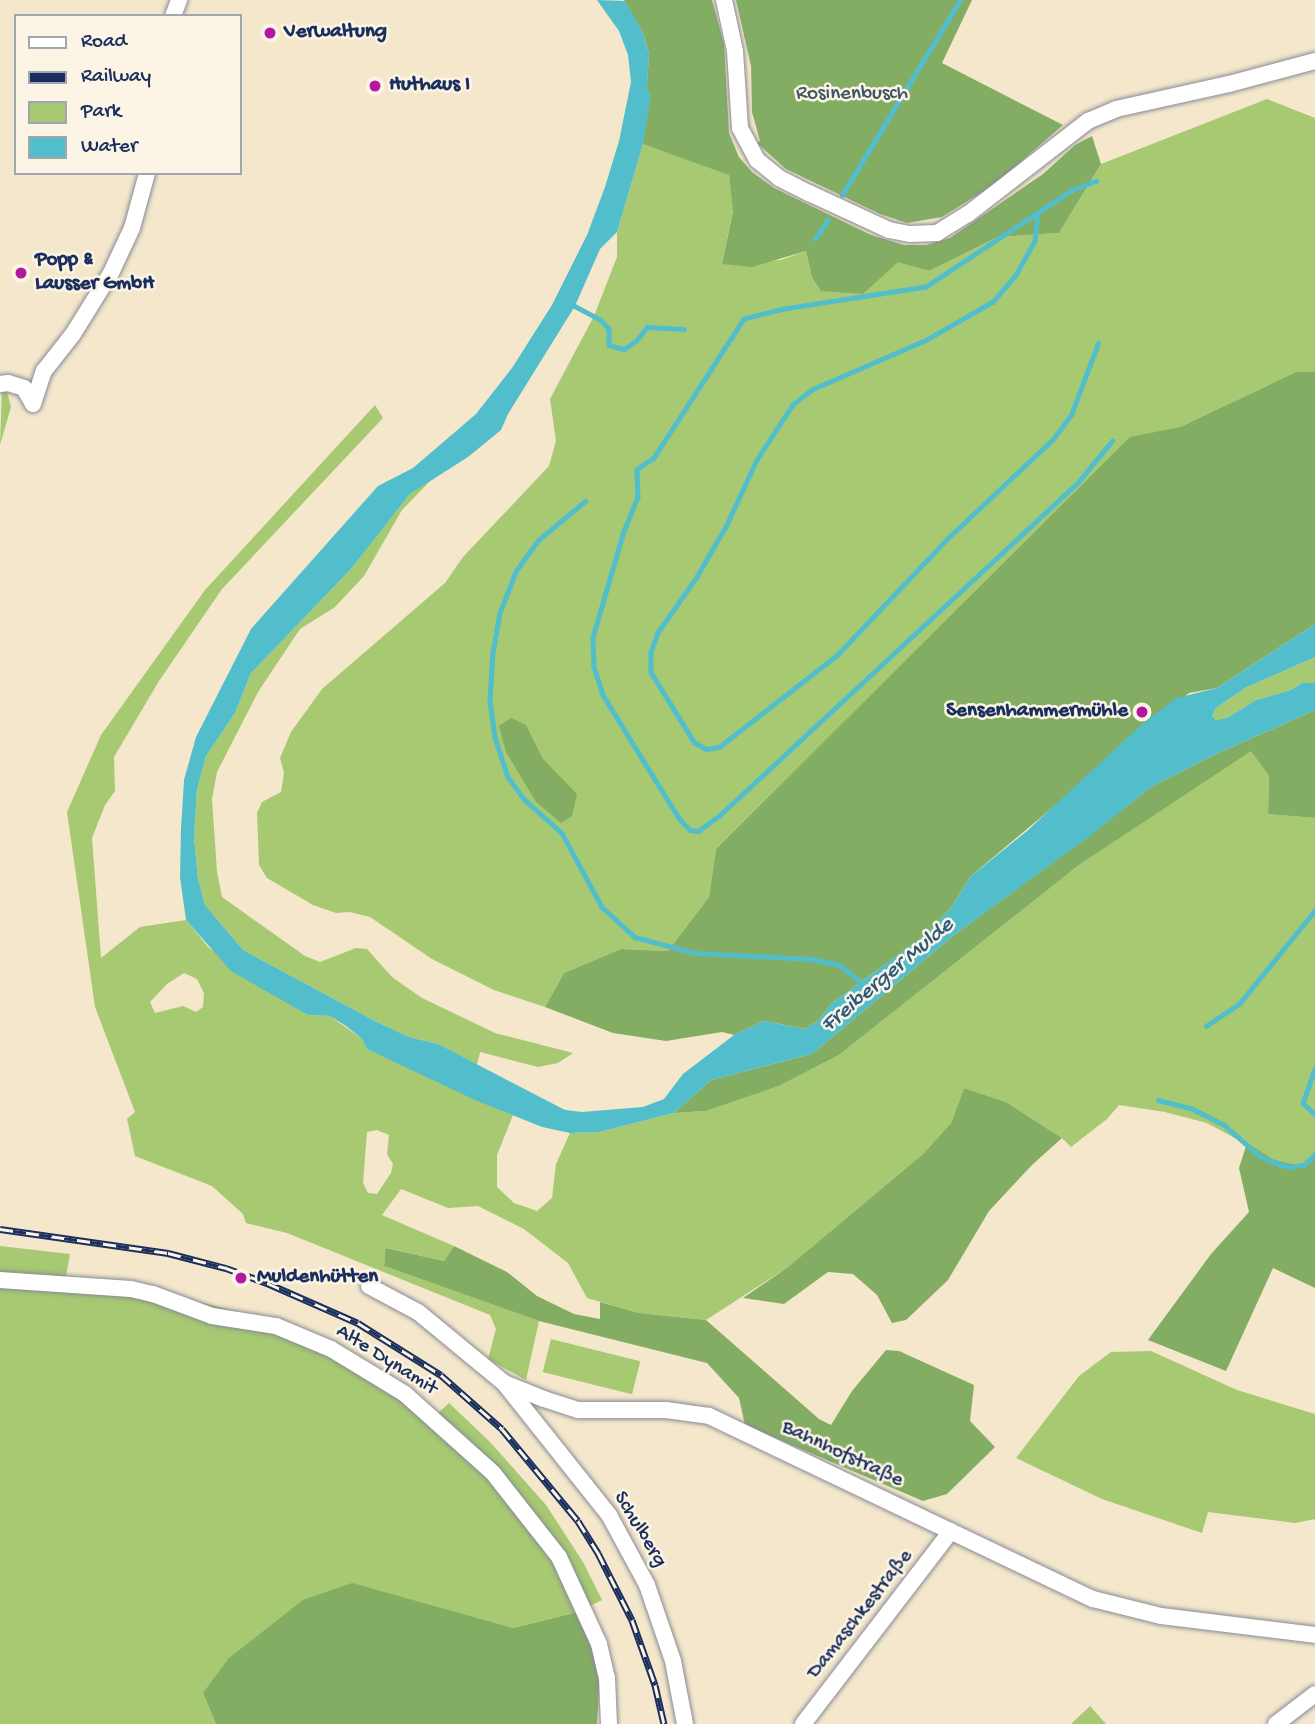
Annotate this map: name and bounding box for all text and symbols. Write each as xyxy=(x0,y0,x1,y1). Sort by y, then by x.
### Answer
legend xyxy=(14,14,242,175)
place label: Verwaltung xyxy=(284,20,387,46)
marker: Verwaltung xyxy=(262,25,278,41)
text: Road xyxy=(81,30,127,55)
text: Railway xyxy=(81,65,151,90)
place label: Huthaus I xyxy=(389,73,470,99)
marker: Huthaus I xyxy=(367,78,383,94)
park label: Rosinenbusch xyxy=(796,82,908,108)
text: Park xyxy=(81,100,121,125)
text: Water xyxy=(81,135,137,160)
place label: Popp & Lausser GmbH xyxy=(35,248,154,298)
marker: Popp & Lausser GmbH xyxy=(13,265,29,281)
place label: Sensenhammermühle xyxy=(946,699,1128,725)
marker: Sensenhammermühle xyxy=(1134,704,1150,720)
water label: Freiberger Mulde xyxy=(816,913,960,1039)
place label: Muldenhütten xyxy=(257,1265,378,1291)
marker: Muldenhütten xyxy=(231,1268,251,1288)
street label: Alte Dynamit xyxy=(331,1320,441,1402)
street label: Bahnhofstraße xyxy=(777,1416,907,1494)
street label: Schulberg xyxy=(607,1488,671,1572)
street label: Damaschkestraße xyxy=(803,1545,919,1685)

